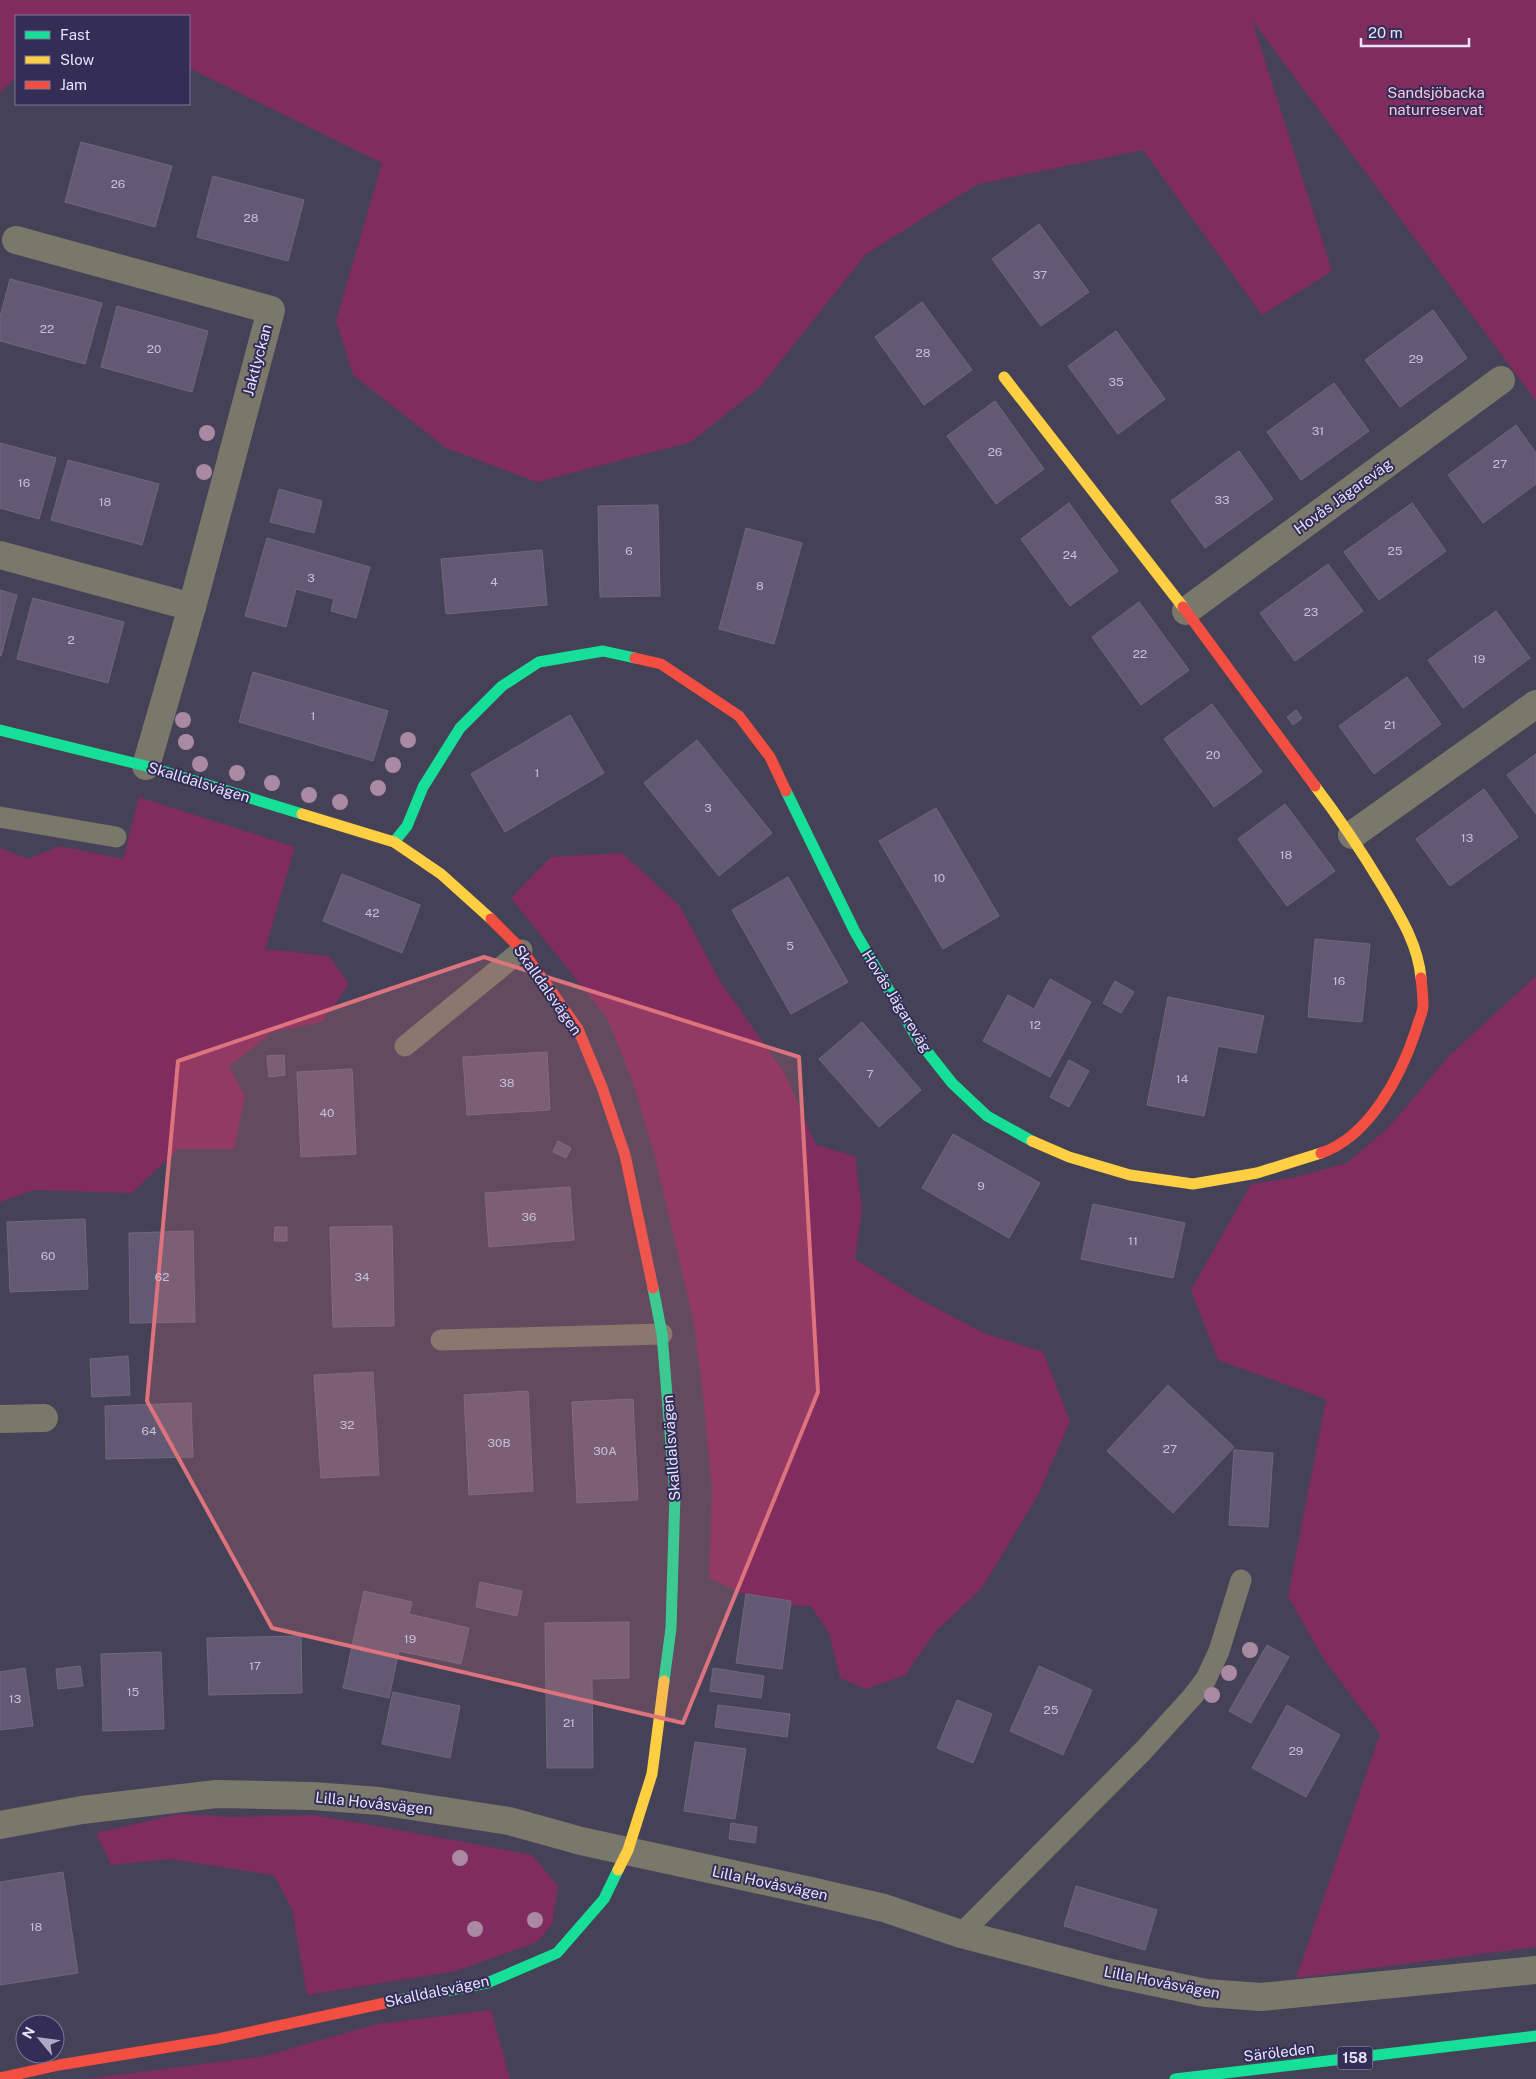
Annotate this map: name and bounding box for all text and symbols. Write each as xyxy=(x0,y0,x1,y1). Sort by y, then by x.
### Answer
legend xyxy=(15,15,190,105)
scale bar xyxy=(1361,15,1468,47)
text: 20 m xyxy=(1368,24,1403,41)
text: Fast xyxy=(60,26,90,43)
text: Slow xyxy=(60,51,95,68)
text: Jam xyxy=(60,76,87,93)
park label: Sandsjöbacka naturreservat xyxy=(1387,84,1485,118)
house number: 26 xyxy=(111,177,125,191)
house number: 28 xyxy=(244,211,259,225)
house number: 37 xyxy=(1033,268,1047,282)
house number: 22 xyxy=(40,322,54,336)
street label: Jaktlyckan xyxy=(239,322,275,398)
house number: 20 xyxy=(147,342,161,356)
house number: 28 xyxy=(916,346,931,360)
house number: 29 xyxy=(1409,352,1423,366)
house number: 35 xyxy=(1108,375,1124,389)
house number: 31 xyxy=(1312,424,1324,438)
house number: 26 xyxy=(988,445,1002,459)
street label: Hovås Jägareväg xyxy=(1291,455,1395,537)
house number: 27 xyxy=(1493,457,1507,471)
house number: 16 xyxy=(18,476,30,490)
house number: 33 xyxy=(1214,493,1230,507)
house number: 18 xyxy=(99,495,112,509)
house number: 6 xyxy=(625,544,633,558)
house number: 25 xyxy=(1388,544,1403,558)
house number: 24 xyxy=(1063,548,1078,562)
house number: 3 xyxy=(307,571,315,585)
house number: 4 xyxy=(490,575,498,589)
house number: 8 xyxy=(756,579,764,593)
house number: 23 xyxy=(1304,605,1318,619)
house number: 2 xyxy=(67,633,75,647)
house number: 22 xyxy=(1133,647,1147,661)
house number: 19 xyxy=(1473,652,1485,666)
house number: 1 xyxy=(311,709,315,723)
house number: 21 xyxy=(1384,718,1396,732)
house number: 20 xyxy=(1206,748,1220,762)
street label: Skalldalsvägen xyxy=(146,758,252,806)
house number: 1 xyxy=(535,766,539,780)
house number: 3 xyxy=(704,801,712,815)
house number: 13 xyxy=(1461,831,1473,845)
house number: 18 xyxy=(1280,848,1293,862)
house number: 10 xyxy=(933,871,945,885)
house number: 42 xyxy=(365,906,379,920)
house number: 5 xyxy=(786,939,794,953)
street label: Skalldalsvägen xyxy=(511,942,585,1038)
street label: Hovås Jägareväg xyxy=(859,947,935,1055)
house number: 16 xyxy=(1333,974,1345,988)
house number: 12 xyxy=(1029,1018,1041,1032)
house number: 7 xyxy=(866,1067,874,1081)
house number: 14 xyxy=(1176,1072,1189,1086)
house number: 38 xyxy=(499,1076,515,1090)
house number: 40 xyxy=(320,1106,334,1120)
house number: 9 xyxy=(977,1179,985,1193)
house number: 36 xyxy=(522,1210,536,1224)
house number: 11 xyxy=(1128,1234,1138,1248)
house number: 60 xyxy=(41,1249,55,1263)
house number: 62 xyxy=(155,1270,169,1284)
house number: 34 xyxy=(354,1270,370,1284)
street label: Skalldalsvägen xyxy=(659,1394,683,1502)
house number: 32 xyxy=(340,1418,354,1432)
house number: 64 xyxy=(142,1424,157,1438)
house number: 30B xyxy=(488,1436,510,1450)
house number: 27 xyxy=(1163,1442,1177,1456)
house number: 30A xyxy=(593,1444,617,1458)
house number: 19 xyxy=(404,1632,416,1646)
house number: 17 xyxy=(249,1659,261,1673)
house number: 15 xyxy=(127,1685,140,1699)
house number: 13 xyxy=(9,1692,21,1706)
house number: 25 xyxy=(1044,1703,1059,1717)
house number: 21 xyxy=(563,1716,575,1730)
house number: 29 xyxy=(1289,1744,1303,1758)
street label: Lilla Hovåsvägen xyxy=(314,1788,434,1818)
street label: Lilla Hovåsvägen xyxy=(711,1862,829,1904)
house number: 18 xyxy=(30,1920,43,1934)
street label: Lilla Hovåsvägen xyxy=(1102,1962,1222,2002)
street label: Skalldalsvägen xyxy=(383,1972,491,2010)
north arrow xyxy=(15,2014,65,2064)
text: N xyxy=(19,2024,38,2041)
street label: Säröleden xyxy=(1243,2039,1315,2065)
road number: 158 xyxy=(1338,2046,1372,2070)

